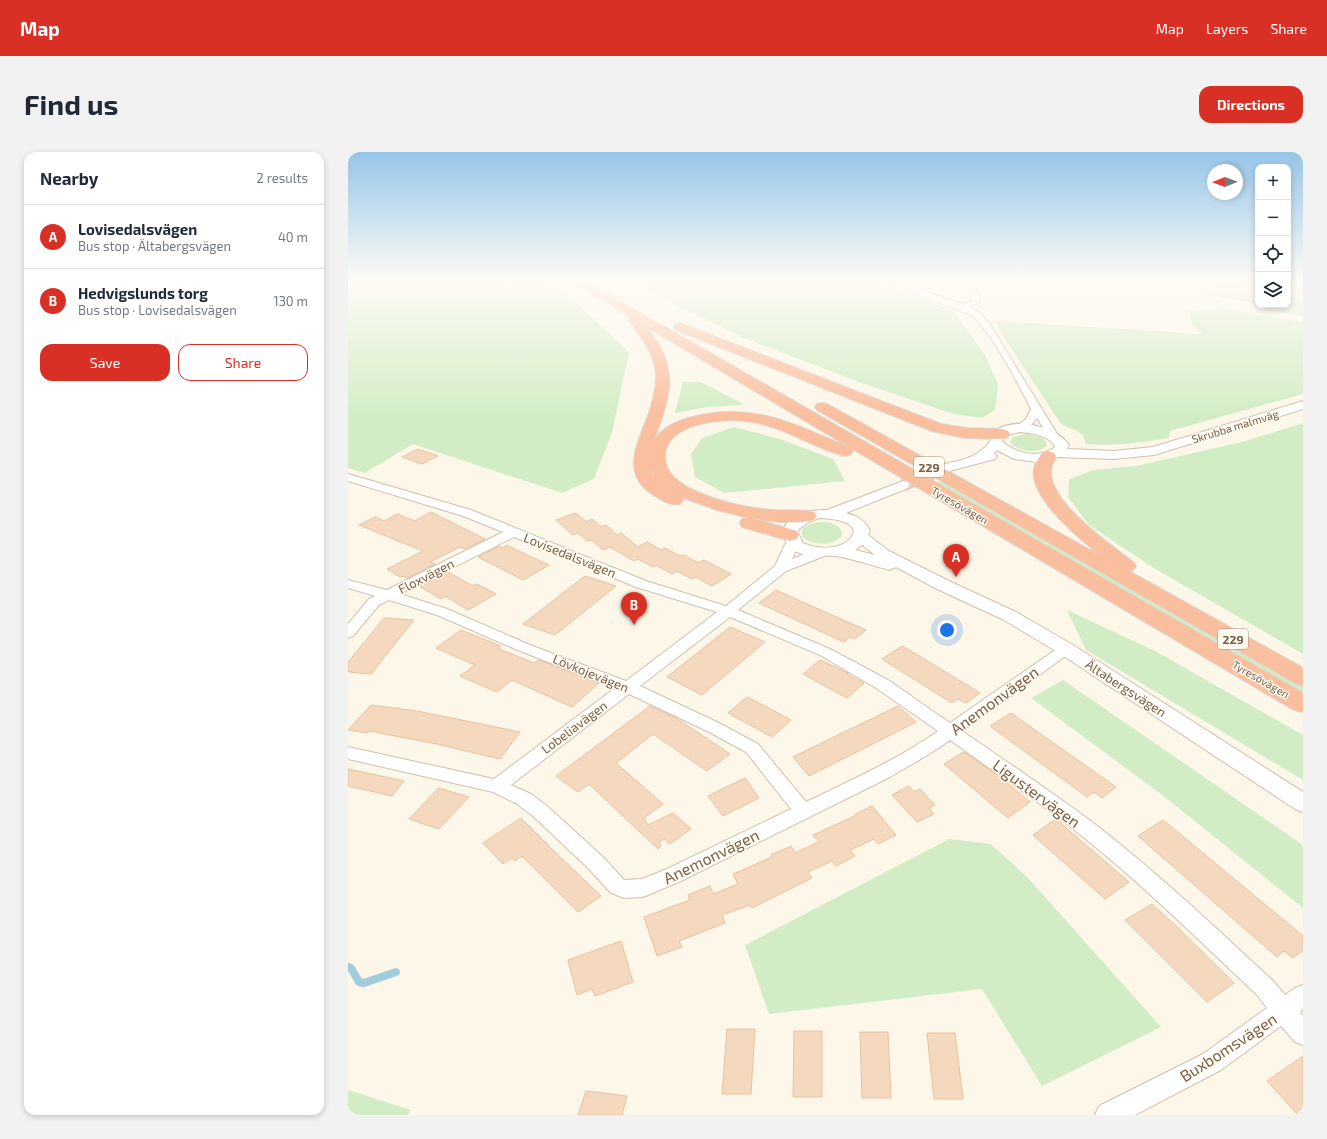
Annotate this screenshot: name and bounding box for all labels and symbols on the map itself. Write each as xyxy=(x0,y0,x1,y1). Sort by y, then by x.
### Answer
north arrow xyxy=(1207,164,1243,200)
street label: Skrubba malmväg xyxy=(1190,407,1280,445)
road number: 229 xyxy=(914,457,944,477)
street label: Tyresövägen xyxy=(929,483,991,527)
street label: Lovisedalsvägen xyxy=(521,529,619,581)
pin: A xyxy=(943,544,969,577)
street label: Floxvägen xyxy=(395,555,457,597)
pin: B xyxy=(621,592,647,625)
your location xyxy=(937,620,957,640)
road number: 229 xyxy=(1218,629,1248,649)
street label: Lövkojevägen xyxy=(551,650,631,696)
street label: Ältabergsvägen xyxy=(1083,656,1169,720)
street label: Tyresövägen xyxy=(1230,657,1292,701)
street label: Anemonvägen xyxy=(946,662,1042,738)
street label: Lobeliavägen xyxy=(538,697,610,757)
street label: Ligustervägen xyxy=(990,755,1084,831)
street label: Anemonvägen xyxy=(660,825,762,887)
street label: Buxbomsvägen xyxy=(1176,1009,1280,1085)

